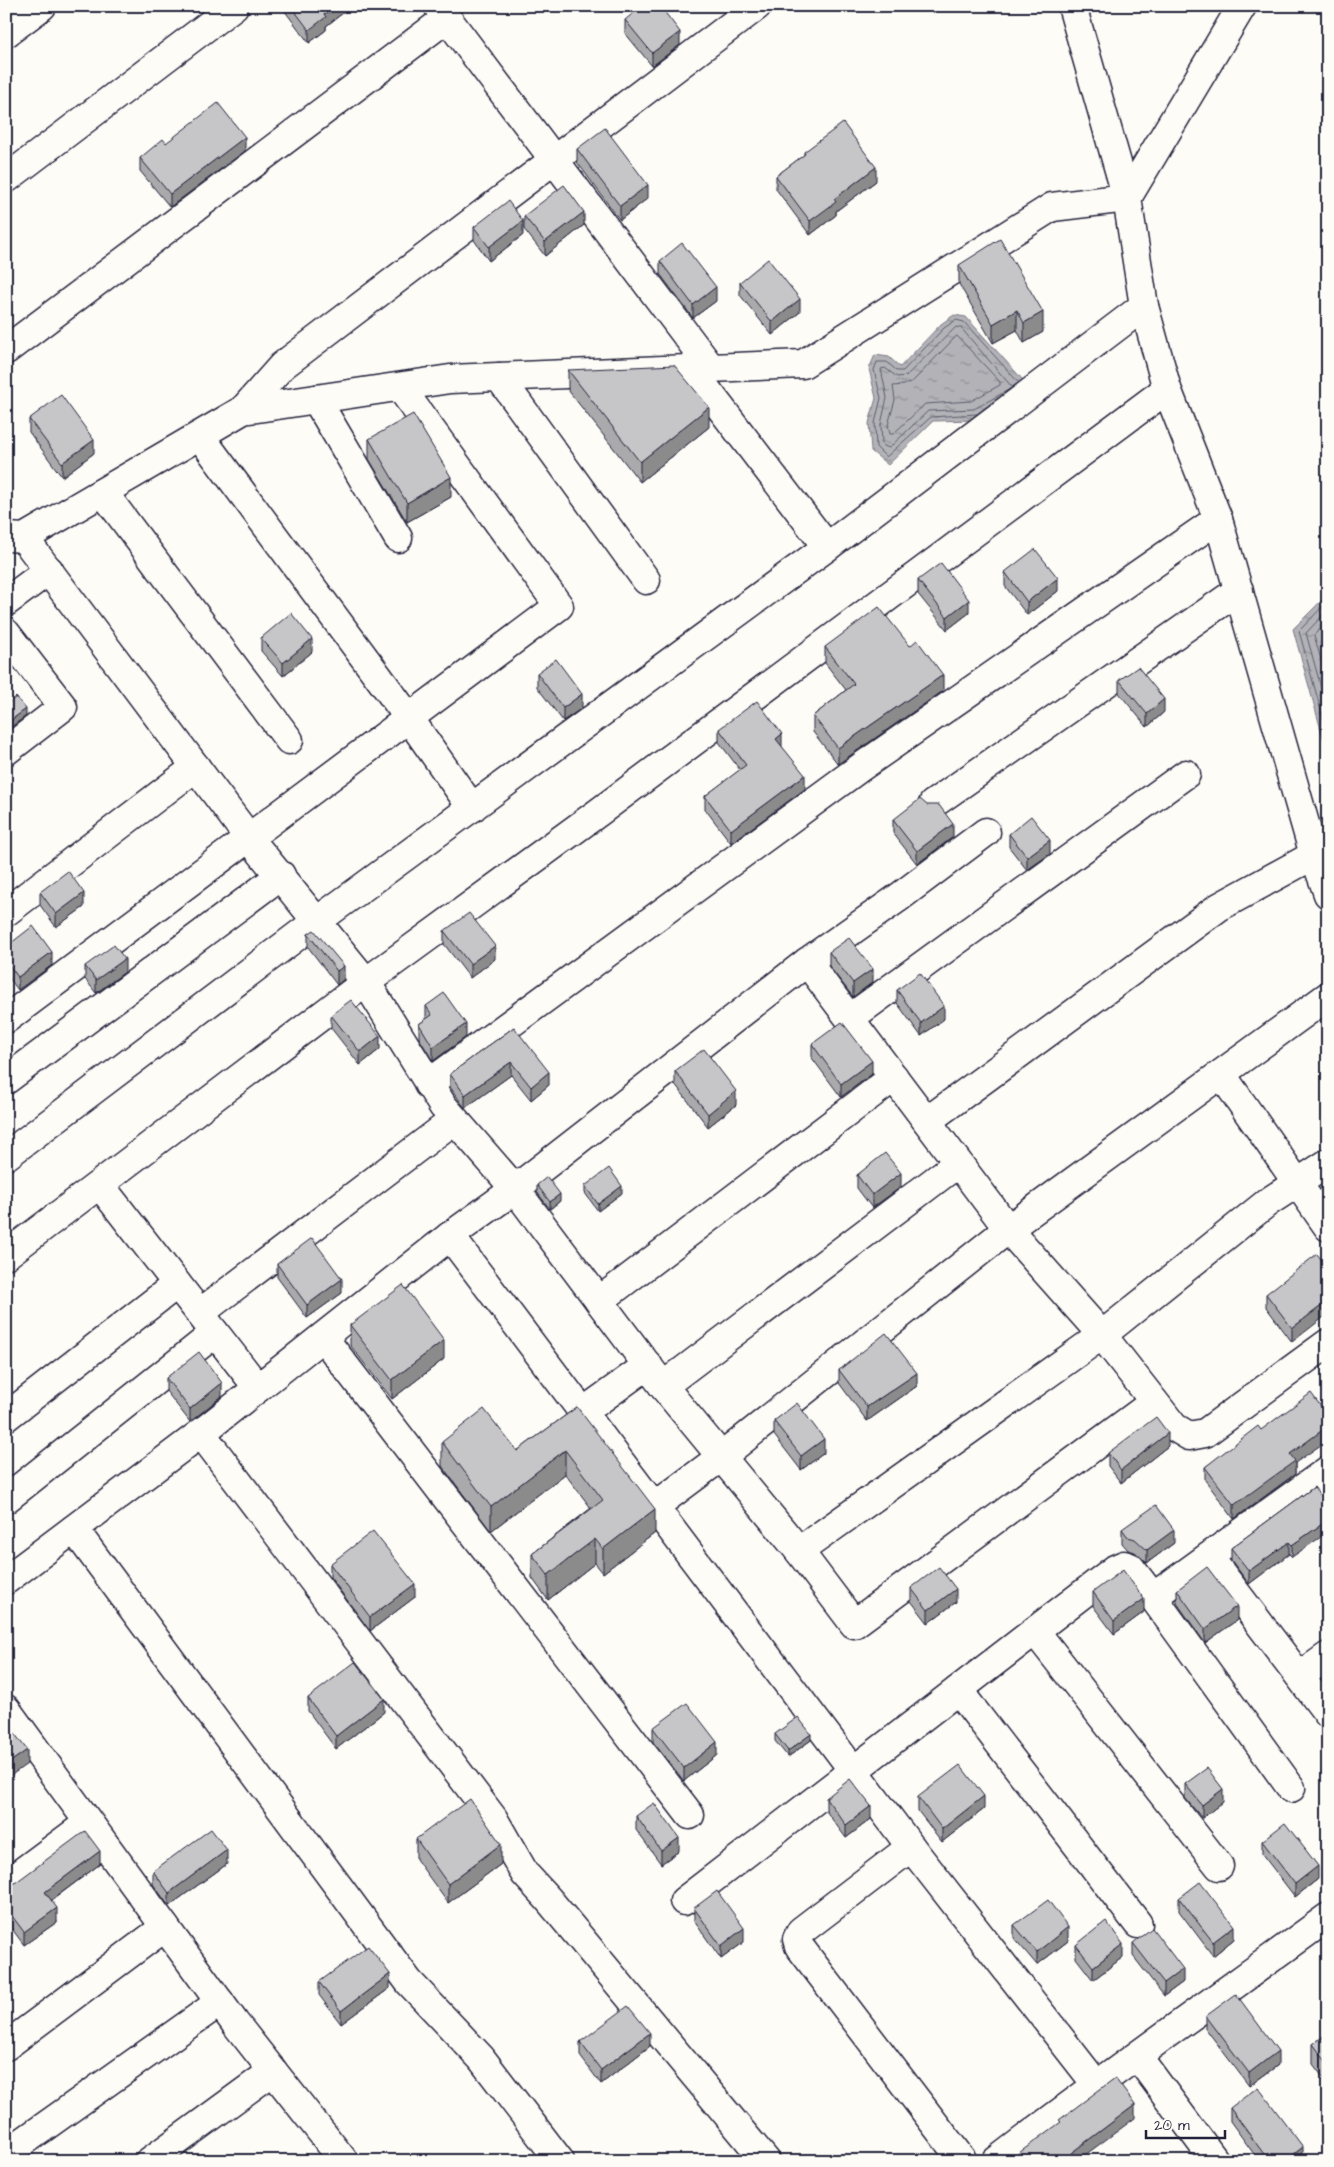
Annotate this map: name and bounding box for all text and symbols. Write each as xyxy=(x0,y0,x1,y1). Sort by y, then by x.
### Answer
scale bar xyxy=(1146,2107,1225,2139)
text: 20 m xyxy=(1154,2115,1190,2136)

